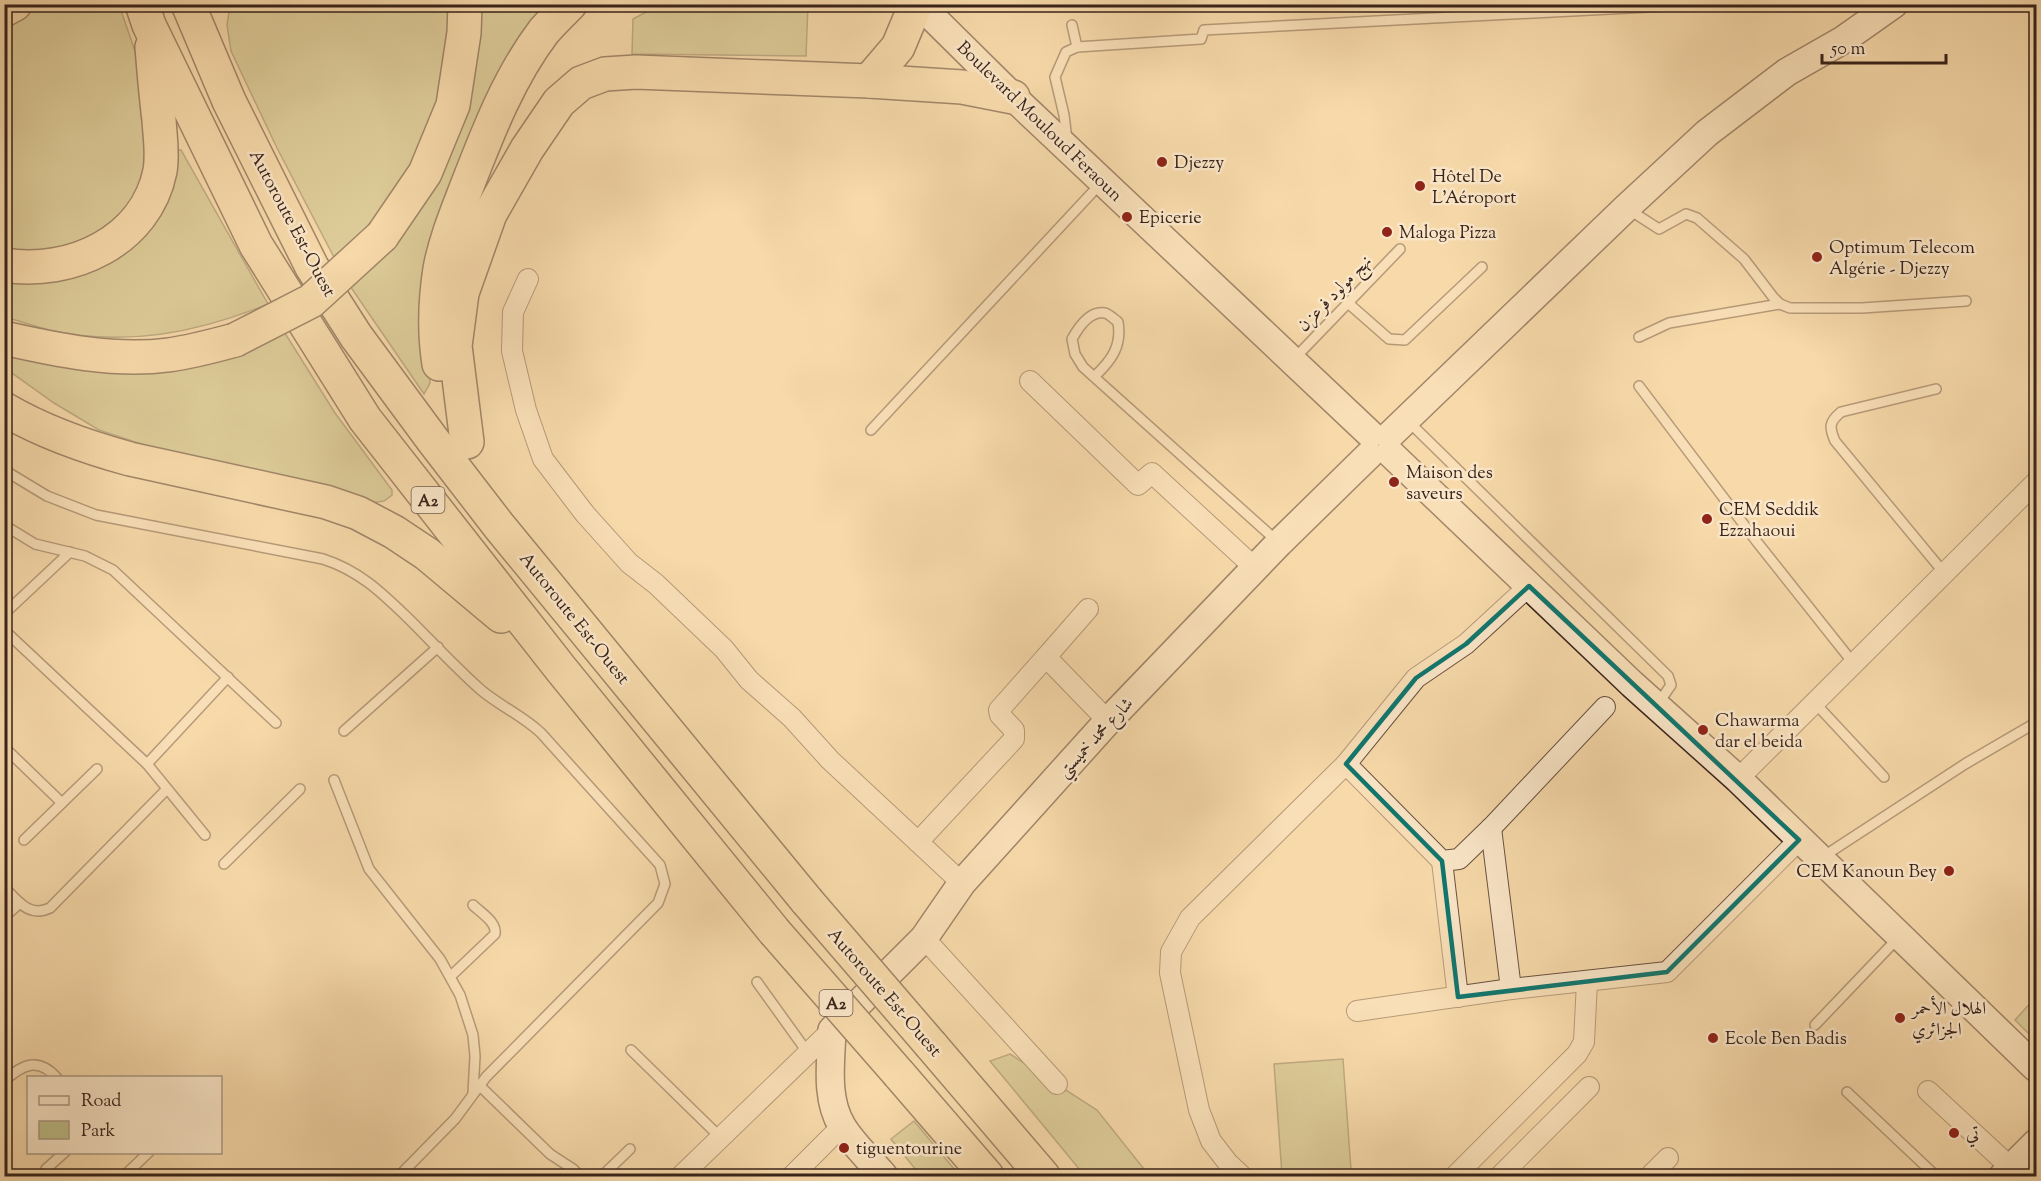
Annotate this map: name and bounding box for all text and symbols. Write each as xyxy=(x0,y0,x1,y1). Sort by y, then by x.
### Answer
scale bar xyxy=(1822,27,1946,65)
street label: Boulevard Mouloud Feraoun xyxy=(950,36,1128,209)
text: 50 m xyxy=(1830,37,1866,63)
street label: Autoroute Est-Ouest xyxy=(241,146,341,302)
place label: Djezzy xyxy=(1174,151,1224,177)
marker: Djezzy xyxy=(1155,155,1169,169)
place label: Hôtel De L'Aéroport xyxy=(1432,165,1516,212)
marker: Hôtel De L'Aéroport xyxy=(1413,179,1427,193)
place label: Epicerie xyxy=(1139,206,1202,232)
marker: Epicerie xyxy=(1120,210,1134,224)
place label: Maloga Pizza xyxy=(1399,221,1496,247)
marker: Maloga Pizza xyxy=(1380,225,1394,239)
place label: Optimum Telecom Algérie - Djezzy xyxy=(1829,236,1975,283)
street label: نهج مولود فرعزن xyxy=(1292,250,1380,339)
marker: Optimum Telecom Algérie - Djezzy xyxy=(1810,250,1824,264)
place label: Maison des saveurs xyxy=(1406,461,1493,508)
marker: Maison des saveurs xyxy=(1387,475,1401,489)
road number: A2 xyxy=(412,487,444,513)
place label: CEM Seddik Ezzahaoui xyxy=(1719,498,1819,545)
marker: CEM Seddik Ezzahaoui xyxy=(1700,512,1714,526)
street label: Autoroute Est-Ouest xyxy=(512,548,635,691)
street label: شارع محمد خميستي xyxy=(1052,692,1142,786)
place label: Chawarma dar el beida xyxy=(1715,709,1803,756)
marker: Chawarma dar el beida xyxy=(1696,723,1710,737)
place label: CEM Kanoun Bey xyxy=(1796,860,1937,886)
marker: CEM Kanoun Bey xyxy=(1942,864,1956,878)
street label: Autoroute Est-Ouest xyxy=(820,923,947,1063)
road number: A2 xyxy=(820,990,852,1016)
place label: الهلال الأحمر الجزائري xyxy=(1910,995,1986,1044)
marker: الهلال الأحمر الجزائري xyxy=(1893,1011,1907,1025)
place label: Ecole Ben Badis xyxy=(1725,1027,1847,1053)
marker: Ecole Ben Badis xyxy=(1706,1031,1720,1045)
legend xyxy=(27,1076,222,1154)
text: Road xyxy=(81,1089,121,1115)
text: Park xyxy=(81,1119,116,1145)
place label: تي xyxy=(1966,1122,1979,1148)
marker: تي xyxy=(1947,1126,1961,1140)
place label: tiguentourine xyxy=(856,1137,962,1163)
marker: tiguentourine xyxy=(837,1141,851,1155)

